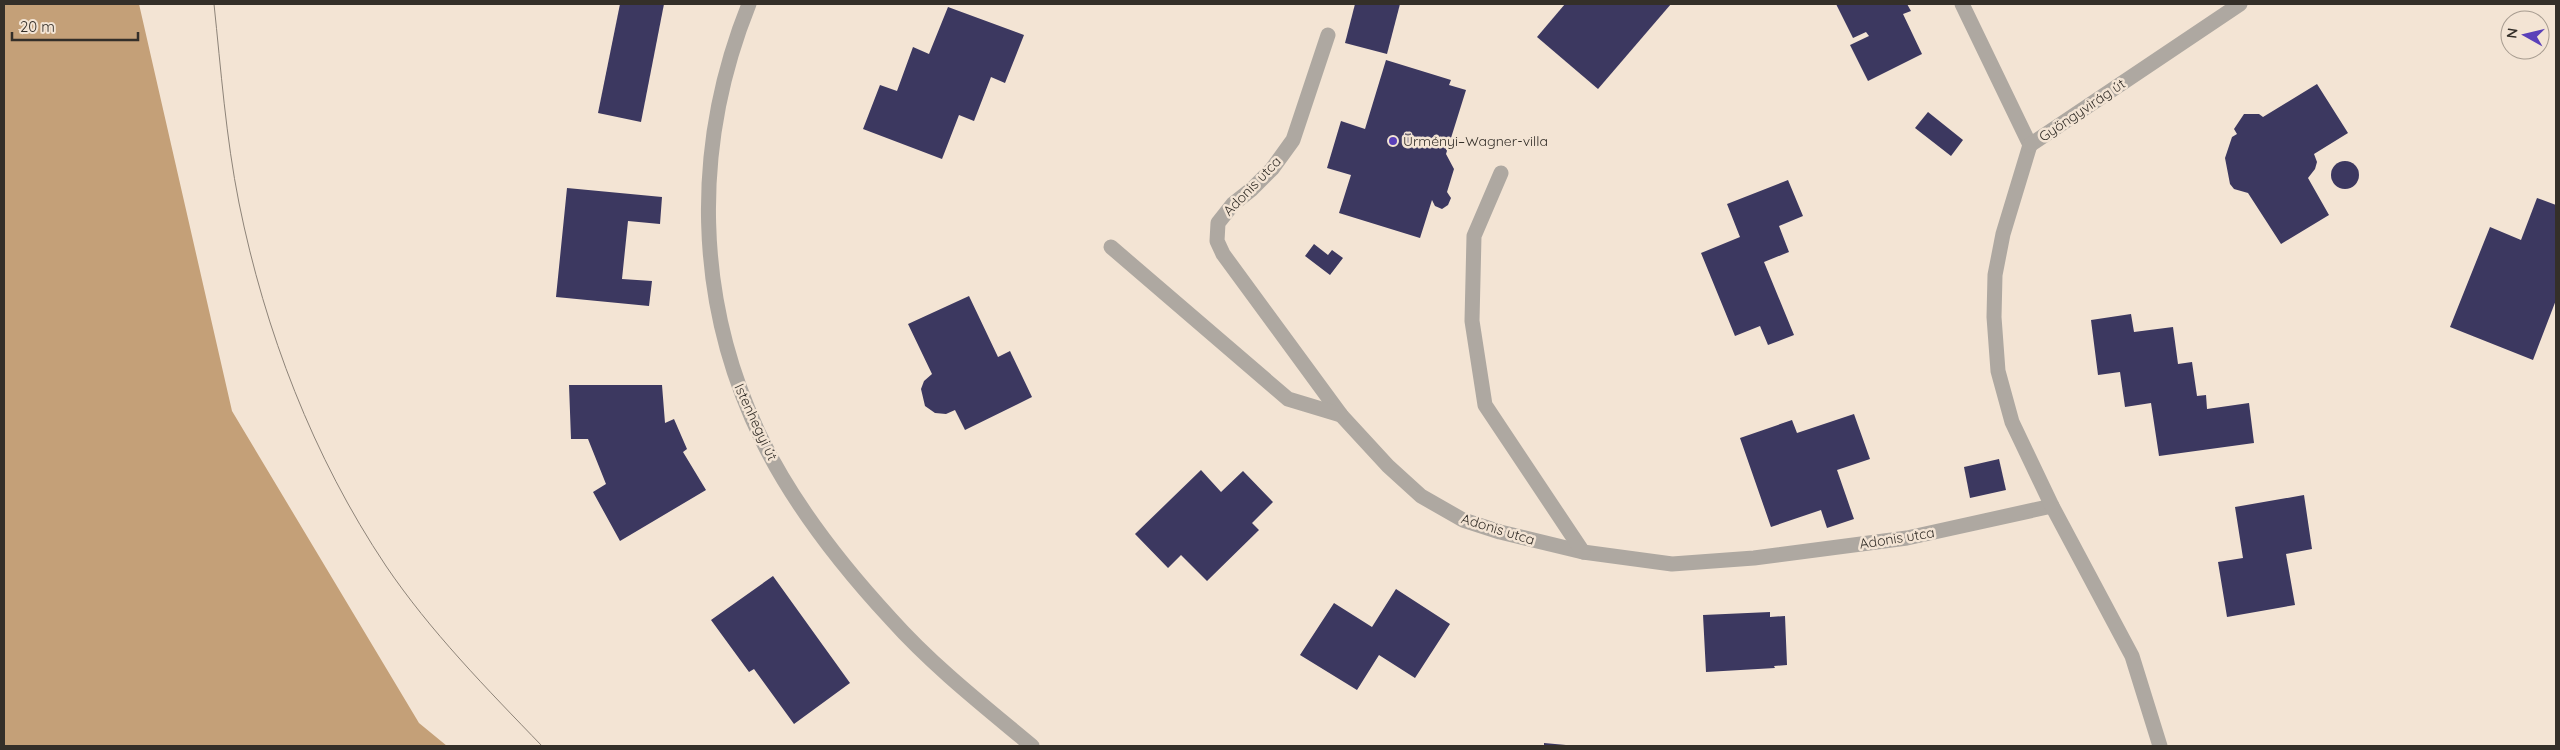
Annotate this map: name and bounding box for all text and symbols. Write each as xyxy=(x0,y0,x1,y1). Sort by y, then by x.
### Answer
scale bar xyxy=(12,10,139,42)
north arrow xyxy=(2500,10,2550,60)
text: 20 m xyxy=(20,17,55,36)
text: N xyxy=(2502,27,2522,40)
street label: Gyöngyvirág út xyxy=(2035,74,2129,146)
place label: Ürményi–Wagner-villa xyxy=(1403,132,1548,150)
marker: Ürményi–Wagner-villa xyxy=(1387,135,1399,147)
street label: Adonis utca xyxy=(1219,152,1285,220)
street label: Istenhegyi út xyxy=(730,381,782,464)
street label: Adonis utca xyxy=(1459,509,1537,549)
street label: Adonis utca xyxy=(1858,523,1936,553)

